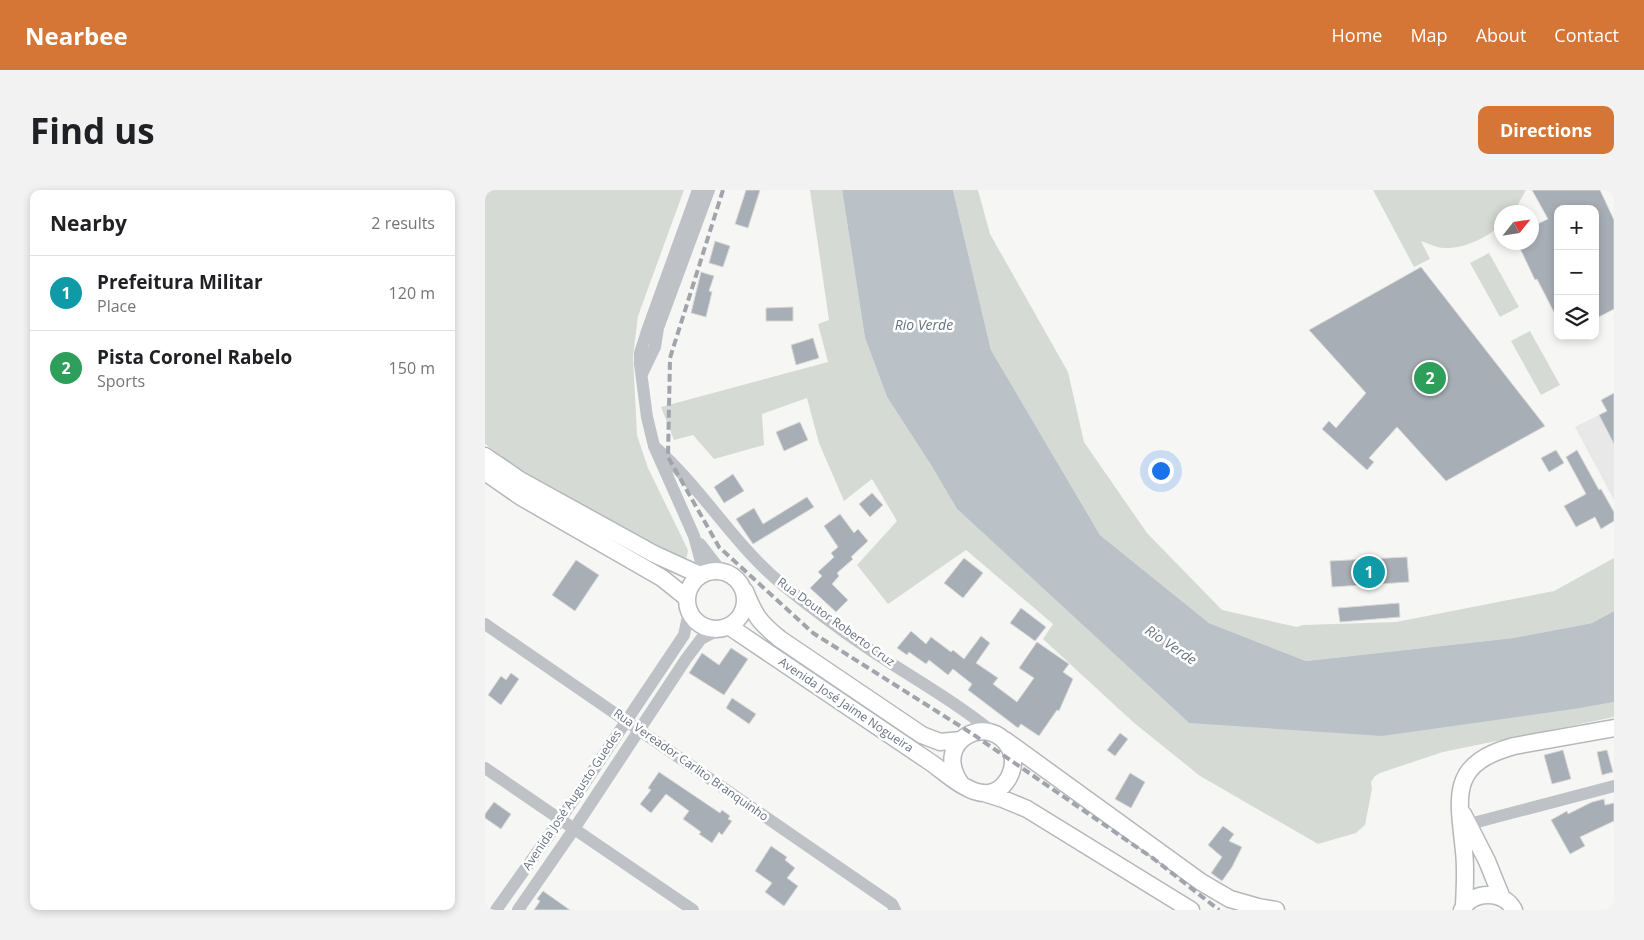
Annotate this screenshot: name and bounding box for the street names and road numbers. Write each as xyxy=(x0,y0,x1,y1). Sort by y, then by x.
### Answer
street label: Rua Doutor Roberto Cruz xyxy=(774,573,899,670)
street label: Avenida José Jaime Nogueira xyxy=(776,653,917,756)
street label: Rua Vereador Carlito Branquinho xyxy=(610,704,772,825)
street label: Avenida José Augusto Guedes xyxy=(518,726,625,873)

